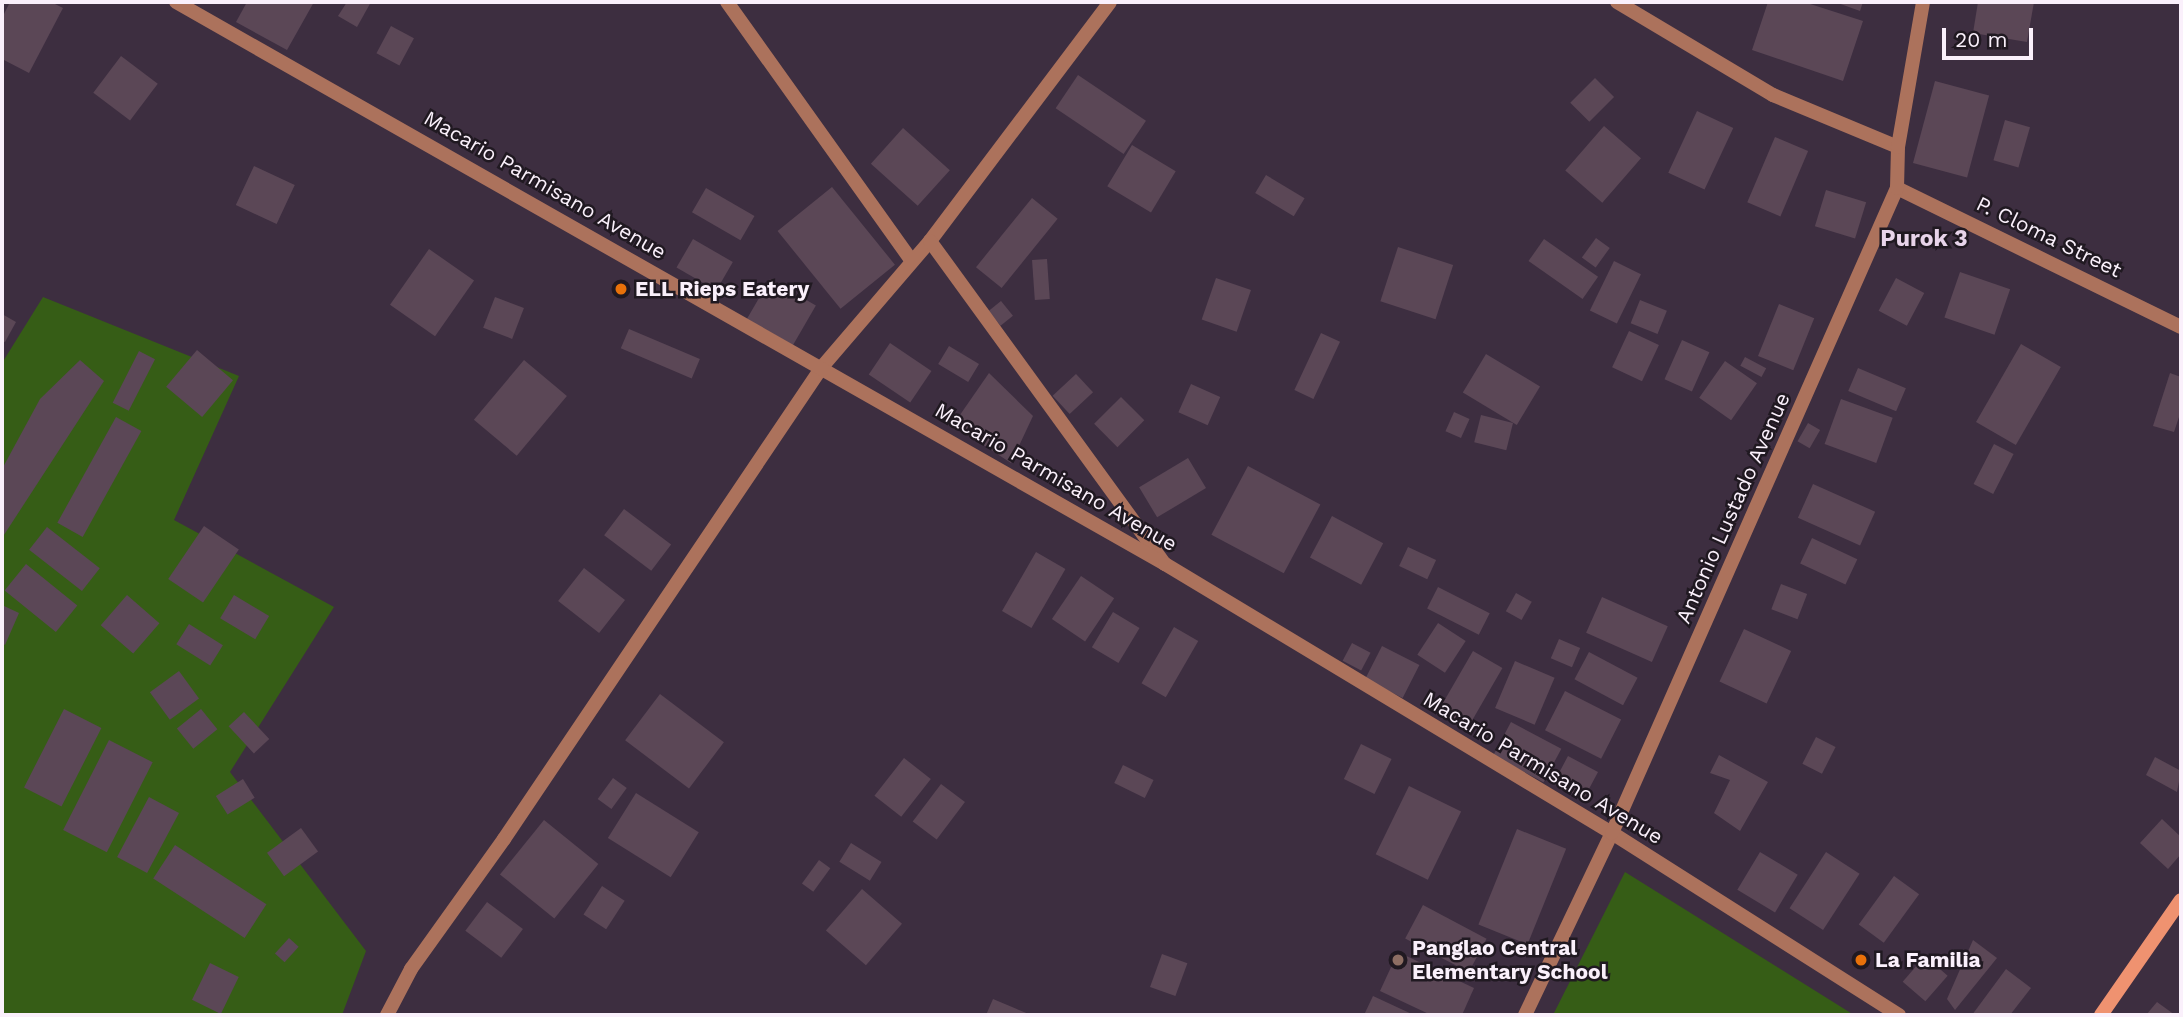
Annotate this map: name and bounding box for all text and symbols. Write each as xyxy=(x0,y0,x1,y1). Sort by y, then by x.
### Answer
scale bar xyxy=(1945,14,2036,58)
text: 20 m xyxy=(1955,27,2007,52)
street label: Macario Parmisano Avenue xyxy=(419,105,671,265)
street label: P. Cloma Street xyxy=(1972,191,2126,283)
district label: Purok 3 xyxy=(1880,225,1968,253)
place label: ELL Rieps Eatery xyxy=(635,276,810,302)
marker: ELL Rieps Eatery xyxy=(613,281,629,297)
street label: Antonio Lustado Avenue xyxy=(1671,388,1795,628)
street label: Macario Parmisano Avenue xyxy=(930,397,1182,557)
street label: Macario Parmisano Avenue xyxy=(1418,686,1668,850)
place label: Panglao Central Elementary School xyxy=(1412,935,1608,985)
place label: La Familia xyxy=(1875,947,1981,973)
marker: Panglao Central Elementary School xyxy=(1390,952,1406,968)
marker: La Familia xyxy=(1853,952,1869,968)

